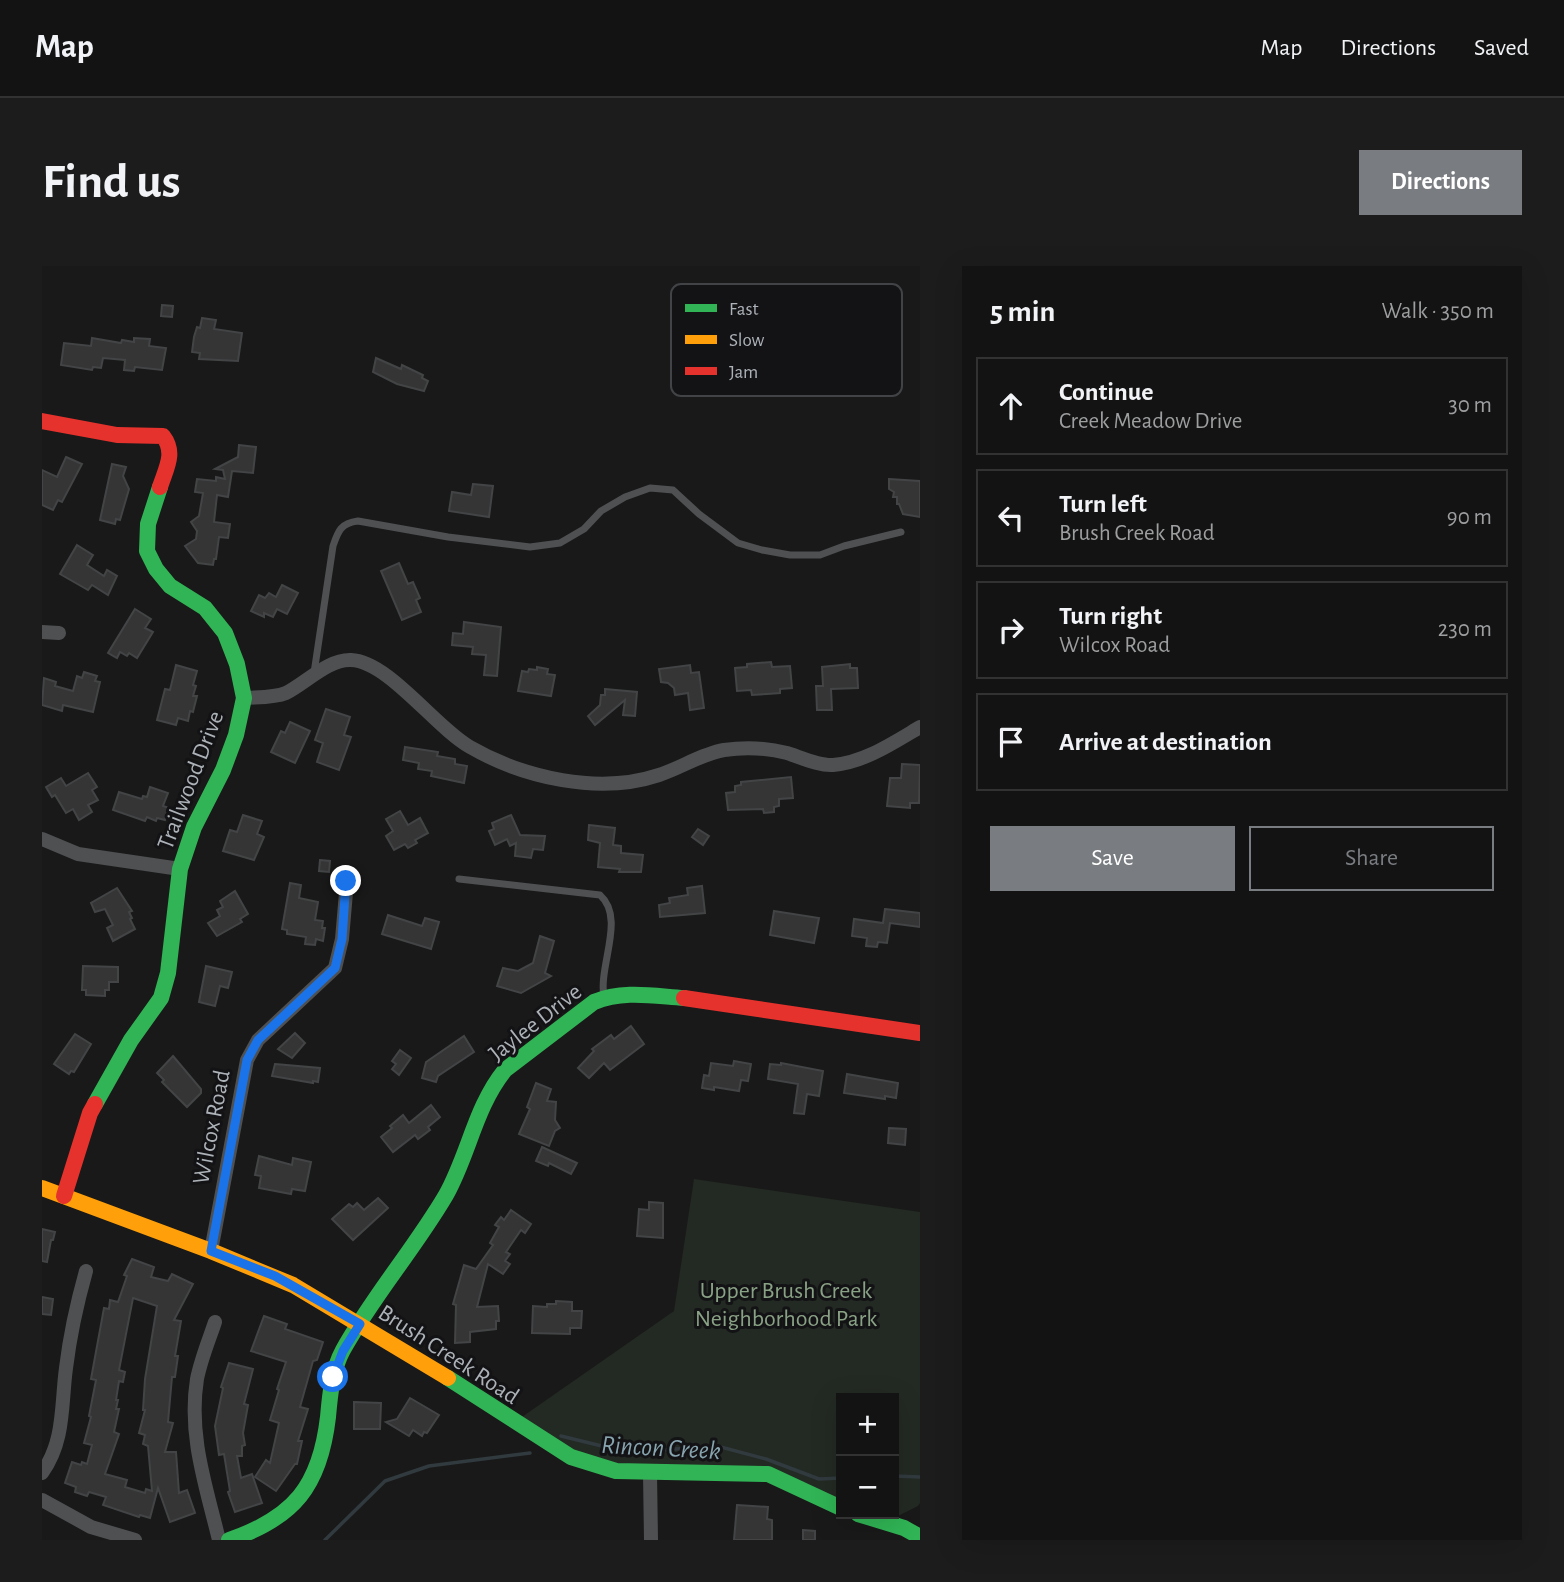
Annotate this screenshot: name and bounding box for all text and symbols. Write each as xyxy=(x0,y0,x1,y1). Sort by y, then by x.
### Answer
text: Map xyxy=(35,31,94,64)
text: Map xyxy=(1260,36,1302,60)
text: Directions xyxy=(1340,36,1436,60)
text: Saved xyxy=(1474,36,1529,60)
button: Directions xyxy=(1359,150,1522,215)
text: Find us xyxy=(42,158,181,207)
legend xyxy=(671,284,902,396)
text: 5 min xyxy=(990,297,1055,327)
text: Fast xyxy=(729,300,759,319)
text: Walk · 350 m xyxy=(1382,300,1494,323)
text: Slow xyxy=(729,331,765,350)
text: Jam xyxy=(729,363,758,382)
text: Continue xyxy=(1059,379,1154,405)
icon: ahead xyxy=(992,387,1030,425)
text: 30 m xyxy=(1448,394,1492,417)
text: Creek Meadow Drive xyxy=(1059,410,1242,433)
text: Turn left xyxy=(1059,491,1147,517)
icon: left xyxy=(992,499,1030,537)
text: 90 m xyxy=(1447,506,1492,529)
text: Brush Creek Road xyxy=(1059,522,1215,545)
text: Turn right xyxy=(1059,603,1162,629)
icon: right xyxy=(992,611,1030,649)
text: 230 m xyxy=(1438,618,1492,641)
text: Wilcox Road xyxy=(1059,634,1170,657)
street label: Trailwood Drive xyxy=(154,708,228,853)
icon: arrive xyxy=(992,723,1030,761)
text: Arrive at destination xyxy=(1059,729,1272,755)
button: Save xyxy=(990,826,1235,891)
button: Share xyxy=(1249,826,1494,891)
route end xyxy=(330,865,361,896)
street label: Jaylee Drive xyxy=(485,979,586,1066)
street label: Wilcox Road xyxy=(189,1068,235,1186)
park label: Upper Brush Creek Neighborhood Park xyxy=(695,1279,877,1331)
street label: Brush Creek Road xyxy=(374,1301,523,1409)
route start xyxy=(317,1361,348,1392)
map controls xyxy=(836,1393,899,1519)
button: + xyxy=(836,1393,899,1456)
water label: Rincon Creek xyxy=(601,1432,721,1464)
button: − xyxy=(836,1456,899,1519)

